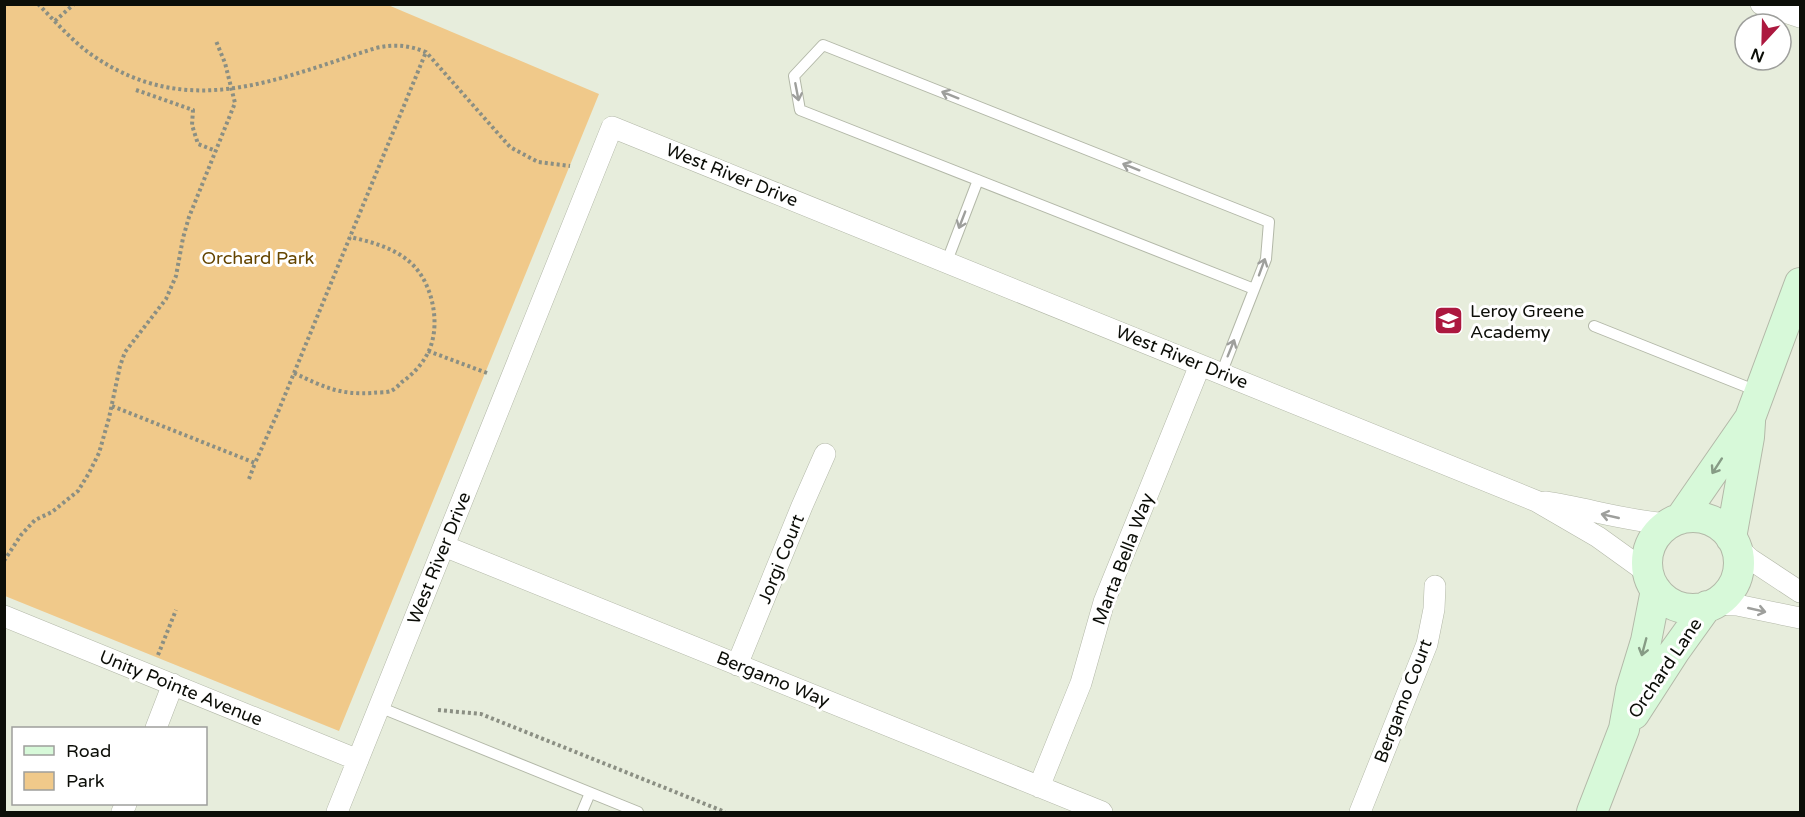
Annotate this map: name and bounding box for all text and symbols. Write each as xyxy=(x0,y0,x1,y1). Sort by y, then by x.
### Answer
north arrow xyxy=(1733,12,1793,72)
text: N xyxy=(1748,43,1767,67)
one-way arrow xyxy=(792,82,803,101)
one-way arrow xyxy=(941,89,960,100)
street label: West River Drive xyxy=(663,138,801,212)
one-way arrow xyxy=(1122,161,1141,172)
one-way arrow xyxy=(956,211,967,229)
park label: Orchard Park xyxy=(202,247,315,269)
one-way arrow xyxy=(1257,259,1268,277)
place label: Leroy Greene Academy xyxy=(1470,300,1584,343)
school or university icon: Leroy Greene Academy xyxy=(1433,305,1465,337)
street label: West River Drive xyxy=(1113,320,1251,394)
one-way arrow xyxy=(1227,339,1238,358)
one-way arrow xyxy=(1711,457,1723,474)
street label: West River Drive xyxy=(402,489,476,627)
street label: Marta Bella Way xyxy=(1088,490,1158,628)
one-way arrow xyxy=(1601,509,1620,521)
street label: Jorgi Court xyxy=(753,511,809,607)
one-way arrow xyxy=(1747,605,1766,616)
street label: Orchard Lane xyxy=(1623,614,1707,722)
street label: Bergamo Court xyxy=(1369,636,1437,766)
one-way arrow xyxy=(1637,638,1649,657)
street label: Unity Pointe Avenue xyxy=(96,645,266,731)
street label: Bergamo Way xyxy=(713,646,833,712)
legend xyxy=(12,727,207,805)
text: Road xyxy=(66,740,111,762)
text: Park xyxy=(66,770,105,792)

